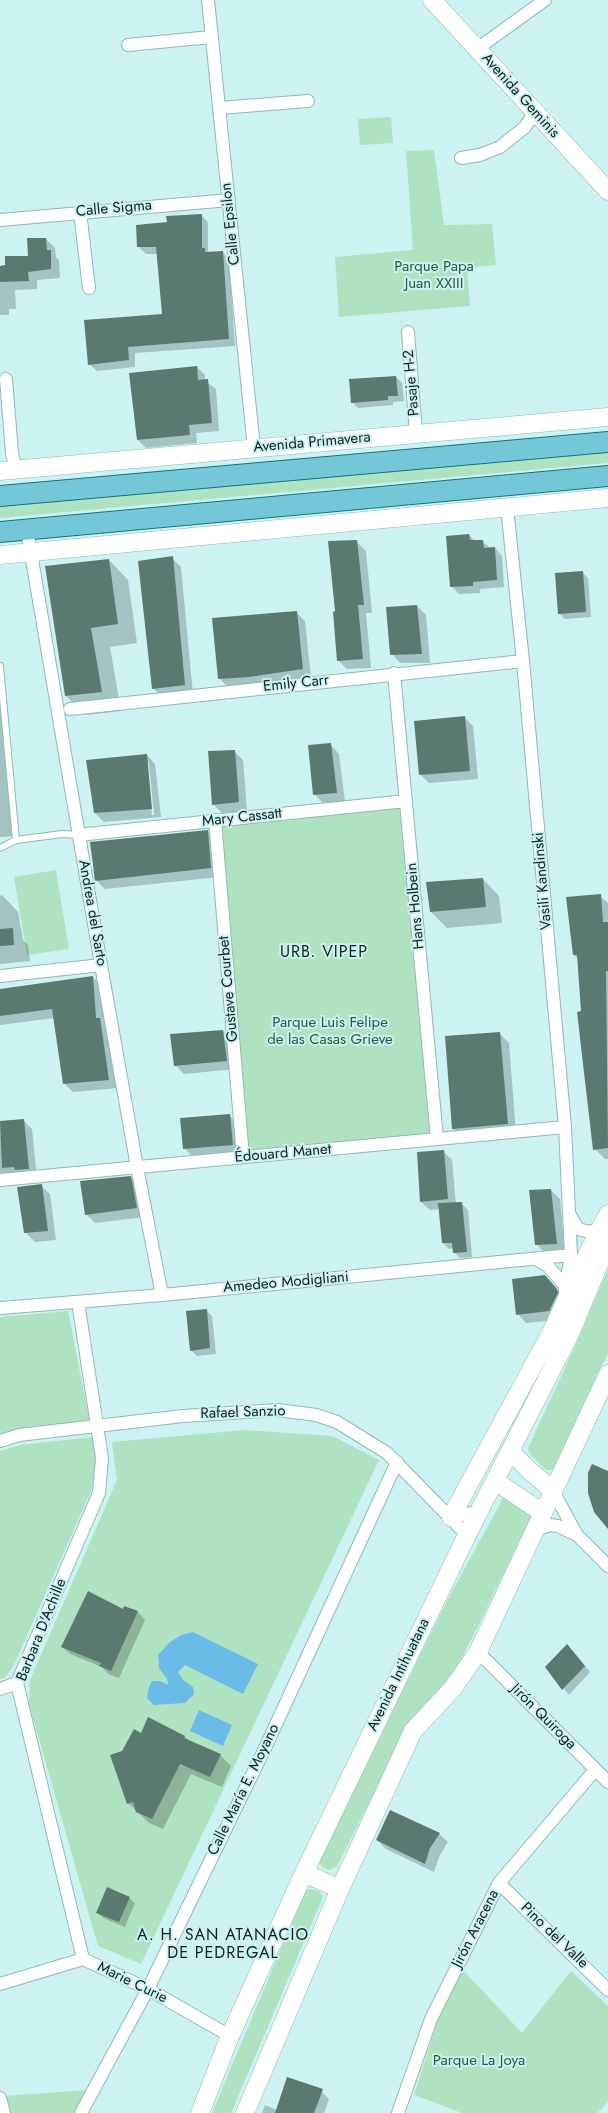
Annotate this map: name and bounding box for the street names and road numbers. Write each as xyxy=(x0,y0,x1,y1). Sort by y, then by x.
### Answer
street label: Avenida Geminis xyxy=(477,50,563,142)
street label: Calle Epsilon xyxy=(218,182,244,266)
street label: Calle Sigma xyxy=(75,197,153,221)
street label: Pasaje H-2 xyxy=(400,349,424,417)
street label: Avenida Primavera xyxy=(253,429,371,457)
street label: Emily Carr xyxy=(262,672,330,696)
street label: Mary Cassatt xyxy=(201,805,283,831)
street label: Vasili Kandinski xyxy=(530,831,556,931)
street label: Andrea del Sarto xyxy=(74,859,110,967)
street label: Hans Holbein xyxy=(403,862,429,950)
street label: Gustave Courbet xyxy=(215,935,243,1043)
street label: Édouard Manet xyxy=(234,1141,332,1167)
street label: Amedeo Modigliani xyxy=(222,1269,350,1297)
street label: Rafael Sanzio xyxy=(200,1403,286,1423)
street label: Barbara D'Achille xyxy=(13,1576,71,1684)
street label: Avenida Intihuatana xyxy=(364,1616,434,1734)
street label: Jirón Quiroga xyxy=(506,1680,580,1754)
street label: Calle María E. Moyano xyxy=(204,1721,284,1859)
street label: Jirón Aracena xyxy=(449,1887,503,1971)
street label: Pino del Valle xyxy=(516,1899,592,1973)
street label: Marie Curie xyxy=(94,1958,170,2008)

